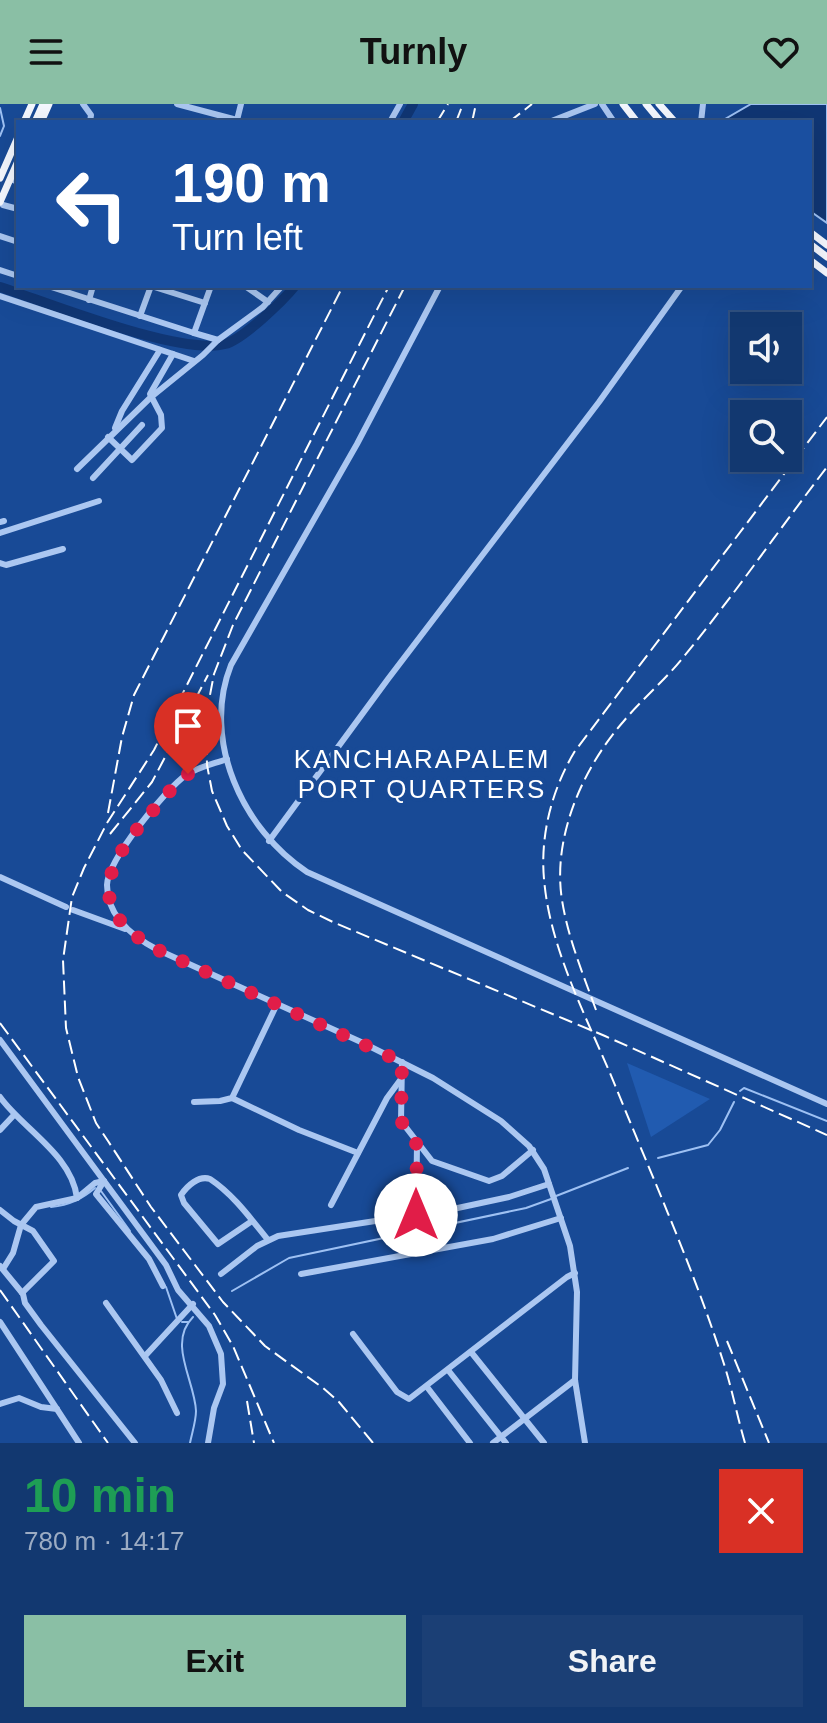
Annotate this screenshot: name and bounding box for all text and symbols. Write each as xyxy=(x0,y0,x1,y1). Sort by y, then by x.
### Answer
icon: menu xyxy=(24,30,68,74)
icon: heart xyxy=(759,30,803,74)
text: Turnly xyxy=(360,31,467,72)
text: 190 m xyxy=(172,151,331,214)
icon: left xyxy=(40,152,144,256)
text: Turn left xyxy=(172,217,303,258)
map controls xyxy=(730,312,802,472)
button: sound xyxy=(730,312,802,384)
button: search xyxy=(730,400,802,472)
pin xyxy=(154,692,222,774)
icon: arrive xyxy=(166,704,210,748)
district label: KANCHARAPALEM PORT QUARTERS xyxy=(294,744,550,804)
position arrow xyxy=(374,1173,458,1257)
text: 10 min xyxy=(24,1469,176,1522)
button: close xyxy=(719,1469,803,1553)
text: 780 m · 14:17 xyxy=(24,1526,184,1556)
button: Exit xyxy=(24,1615,406,1707)
button: Share xyxy=(422,1615,803,1707)

